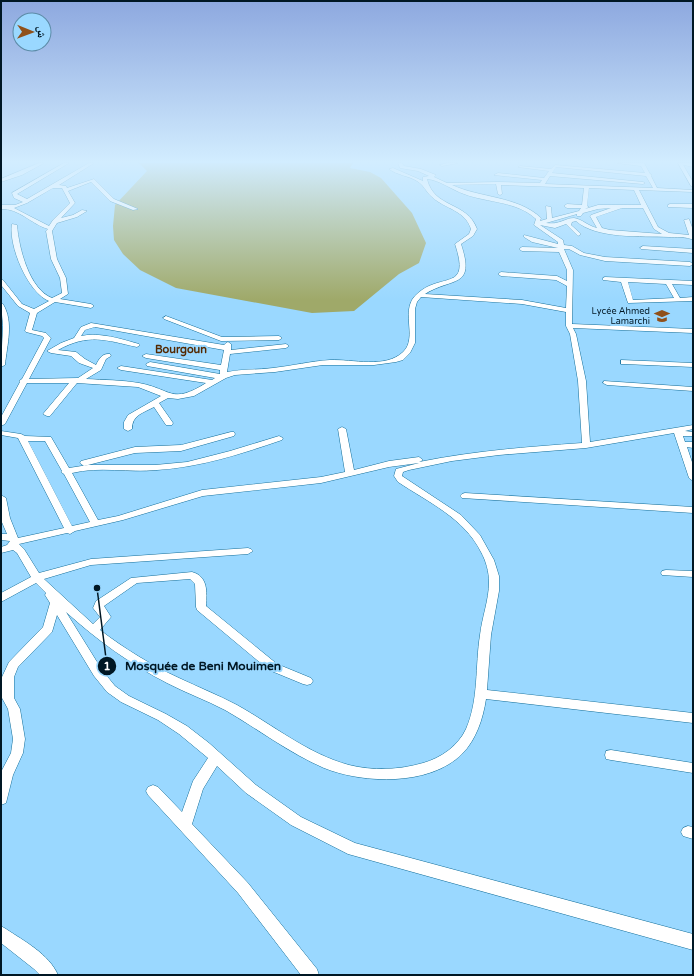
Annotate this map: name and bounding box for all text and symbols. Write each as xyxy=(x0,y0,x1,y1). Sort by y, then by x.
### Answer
north arrow xyxy=(12,12,52,52)
text: ش xyxy=(34,26,48,38)
place label: Lycée Ahmed Lamarchi xyxy=(592,306,650,327)
school or university icon: Lycée Ahmed Lamarchi xyxy=(653,307,671,325)
district label: Bourgoun xyxy=(155,343,207,357)
callout: Mosquée de Beni Mouimen xyxy=(97,654,290,678)
text: 1 xyxy=(103,659,111,673)
text: Mosquée de Beni Mouimen xyxy=(125,659,281,674)

